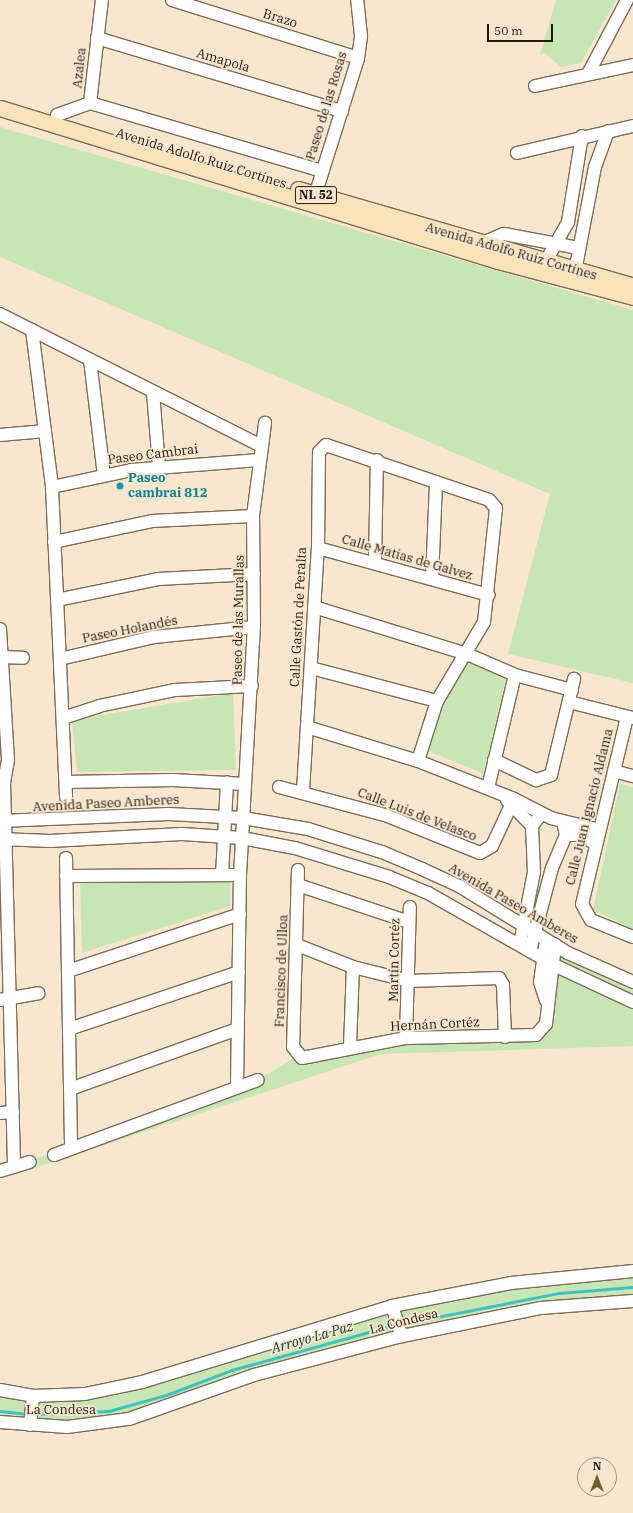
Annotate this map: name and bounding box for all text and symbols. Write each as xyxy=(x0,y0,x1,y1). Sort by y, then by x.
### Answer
street label: Brazo xyxy=(261,6,299,32)
scale bar xyxy=(489,16,555,42)
text: 50 m xyxy=(494,23,523,38)
street label: Amapola xyxy=(194,46,252,76)
street label: Azalea xyxy=(70,47,90,89)
street label: Paseo de las Rosas xyxy=(303,50,351,162)
street label: Avenida Adolfo Ruiz Cortínes xyxy=(114,126,288,192)
road number: NL 52 xyxy=(294,185,338,205)
street label: Avenida Adolfo Ruiz Cortínes xyxy=(423,220,599,284)
street label: Paseo Cambrai xyxy=(107,442,199,468)
place label: Paseo cambrai 812 xyxy=(128,471,208,502)
marker: Paseo cambrai 812 xyxy=(115,481,125,491)
street label: Calle Matias de Galvez xyxy=(340,532,474,584)
street label: Calle Gastón de Peralta xyxy=(288,546,310,688)
street label: Paseo de las Murallas xyxy=(230,555,248,685)
street label: Paseo Holandés xyxy=(81,613,179,647)
street label: Calle Juan Ignacio Aldama xyxy=(563,727,617,887)
street label: Calle Luis de Velasco xyxy=(355,785,479,845)
street label: Avenida Paseo Amberes xyxy=(32,792,180,816)
street label: Avenida Paseo Amberes xyxy=(446,861,580,947)
street label: Francisco de Ulloa xyxy=(272,914,292,1028)
street label: Martín Cortéz xyxy=(386,918,404,1002)
street label: Hernán Cortéz xyxy=(390,1015,480,1035)
street label: La Condesa xyxy=(368,1306,440,1338)
water label: Arroyo La Paz xyxy=(269,1317,355,1357)
street label: La Condesa xyxy=(26,1402,96,1418)
north arrow xyxy=(577,1457,617,1497)
text: N xyxy=(593,1459,601,1473)

